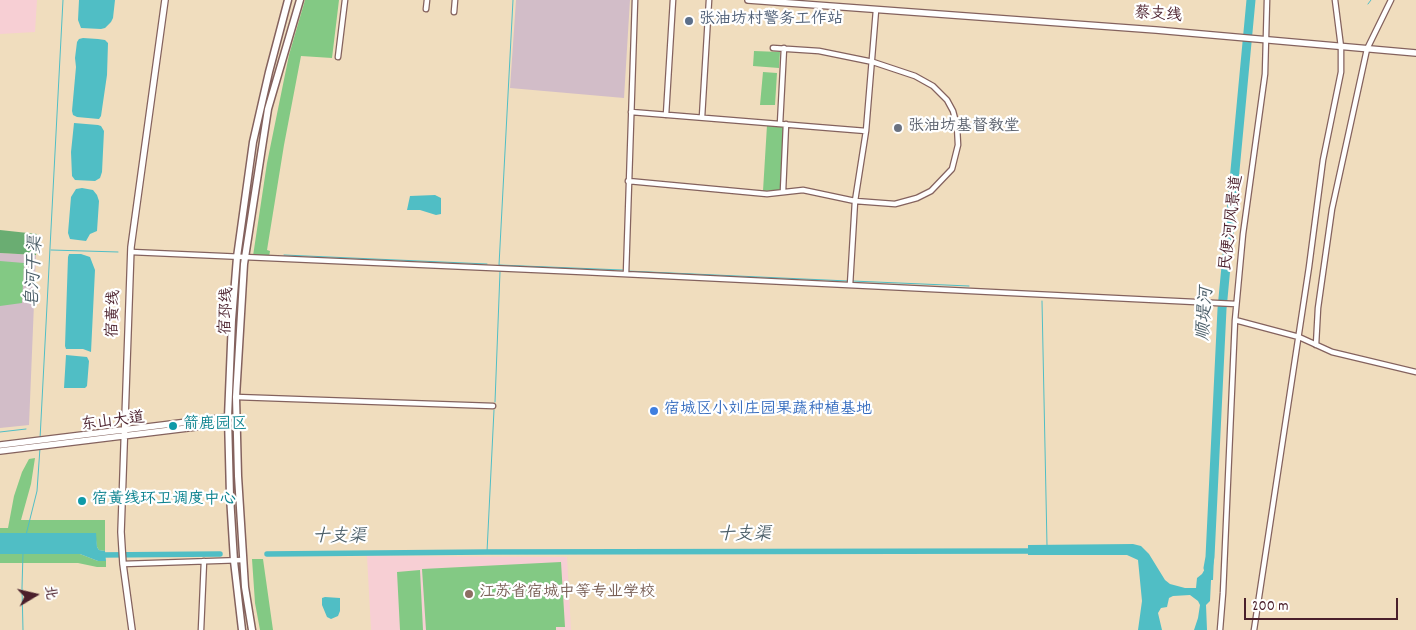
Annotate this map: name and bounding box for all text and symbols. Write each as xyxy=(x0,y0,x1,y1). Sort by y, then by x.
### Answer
street label: 蔡支线 xyxy=(1133,5,1183,27)
place label: 张油坊村警务工作站 xyxy=(699,11,843,31)
marker: 张油坊村警务工作站 xyxy=(683,15,695,27)
place label: 张油坊基督教堂 xyxy=(908,118,1020,138)
marker: 张油坊基督教堂 xyxy=(892,122,904,134)
street label: 民便河风景道 xyxy=(1218,174,1248,272)
water label: 皂河干渠 xyxy=(23,235,49,309)
water label: 顺堤河 xyxy=(1194,286,1220,342)
street label: 宿邳线 xyxy=(217,287,239,335)
street label: 宿黄线 xyxy=(105,290,125,338)
place label: 宿城区小刘庄园果蔬种植基地 xyxy=(664,401,872,421)
marker: 宿城区小刘庄园果蔬种植基地 xyxy=(648,405,660,417)
street label: 东山大道 xyxy=(80,410,146,436)
place label: 箭鹿园区 xyxy=(183,416,247,436)
marker: 箭鹿园区 xyxy=(167,420,179,432)
place label: 宿黄线环卫调度中心 xyxy=(92,491,236,511)
marker: 宿黄线环卫调度中心 xyxy=(76,495,88,507)
water label: 十支渠 xyxy=(717,526,771,548)
water label: 十支渠 xyxy=(312,528,366,550)
north arrow xyxy=(10,570,60,620)
text: 北 xyxy=(39,584,61,601)
place label: 江苏省宿城中等专业学校 xyxy=(479,584,655,604)
marker: 江苏省宿城中等专业学校 xyxy=(463,588,475,600)
scale bar xyxy=(1246,588,1400,620)
text: 200 m xyxy=(1252,596,1289,618)

